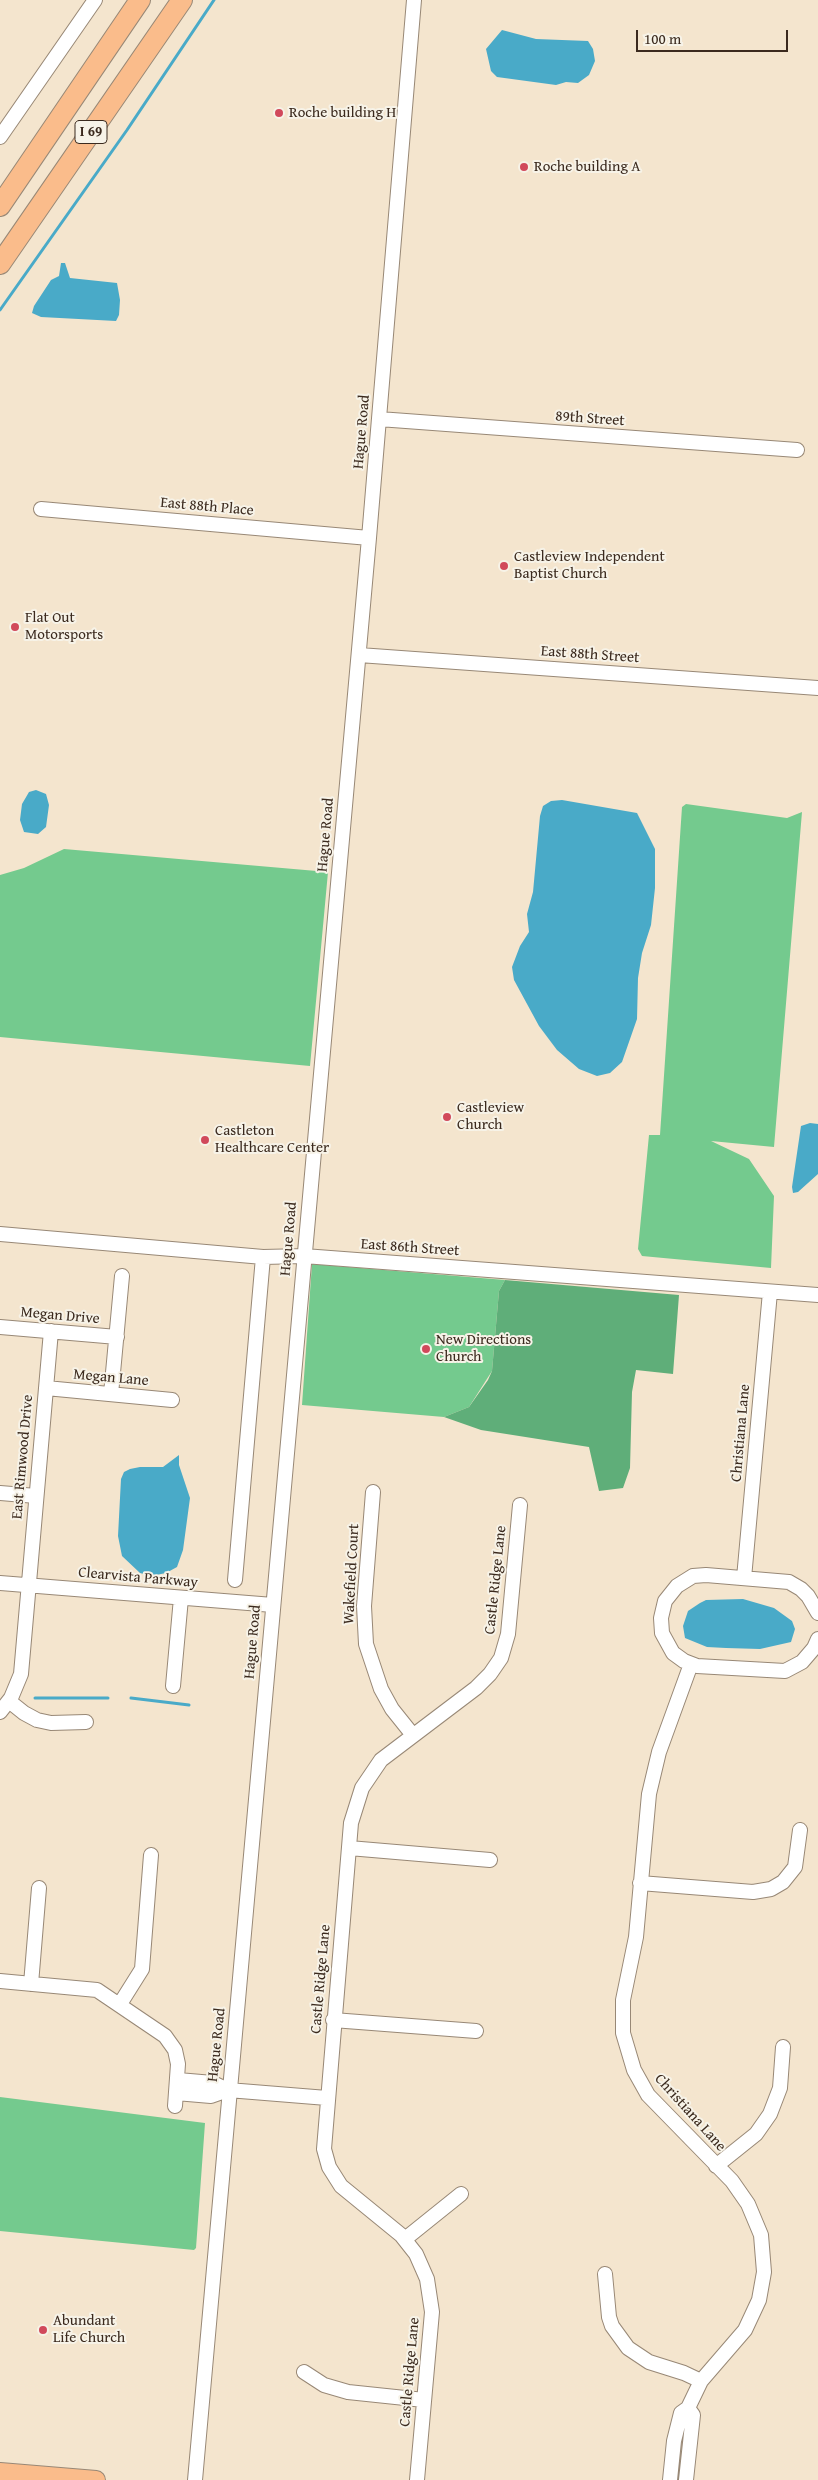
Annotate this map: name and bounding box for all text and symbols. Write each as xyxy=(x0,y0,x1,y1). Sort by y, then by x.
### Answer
scale bar xyxy=(638,20,790,52)
text: 100 m xyxy=(644,28,681,49)
place label: Roche building H xyxy=(289,104,396,122)
marker: Roche building H xyxy=(273,107,285,119)
road number: I 69 xyxy=(75,120,107,144)
place label: Roche building A xyxy=(534,158,640,176)
marker: Roche building A xyxy=(518,161,530,173)
street label: Hague Road xyxy=(350,394,374,470)
street label: 89th Street xyxy=(555,408,625,430)
street label: East 88th Place xyxy=(160,494,254,520)
place label: Castleview Independent Baptist Church xyxy=(514,548,665,583)
marker: Castleview Independent Baptist Church xyxy=(498,560,510,572)
place label: Flat Out Motorsports xyxy=(25,609,103,644)
marker: Flat Out Motorsports xyxy=(9,621,21,633)
street label: East 88th Street xyxy=(540,643,640,667)
street label: Hague Road xyxy=(314,797,338,873)
place label: Castleview Church xyxy=(457,1099,524,1134)
marker: Castleview Church xyxy=(441,1111,453,1123)
place label: Castleton Healthcare Center xyxy=(215,1122,329,1157)
marker: Castleton Healthcare Center xyxy=(199,1134,211,1146)
street label: Hague Road xyxy=(277,1201,301,1277)
street label: East 86th Street xyxy=(360,1236,460,1260)
street label: Megan Drive xyxy=(20,1304,100,1328)
place label: New Directions Church xyxy=(436,1331,531,1366)
marker: New Directions Church xyxy=(420,1343,432,1355)
street label: Megan Lane xyxy=(73,1366,149,1390)
street label: Christiana Lane xyxy=(728,1383,754,1483)
street label: East Rimwood Drive xyxy=(9,1394,37,1520)
street label: Wakefield Court xyxy=(340,1523,364,1625)
street label: Castle Ridge Lane xyxy=(481,1525,511,1635)
street label: Clearvista Parkway xyxy=(77,1564,199,1592)
street label: Hague Road xyxy=(241,1604,265,1680)
street label: Castle Ridge Lane xyxy=(307,1924,335,2034)
street label: Hague Road xyxy=(204,2007,230,2083)
street label: Christiana Lane xyxy=(650,2070,730,2156)
place label: Abundant Life Church xyxy=(53,2312,125,2347)
street label: Castle Ridge Lane xyxy=(396,2317,424,2427)
marker: Abundant Life Church xyxy=(37,2324,49,2336)

